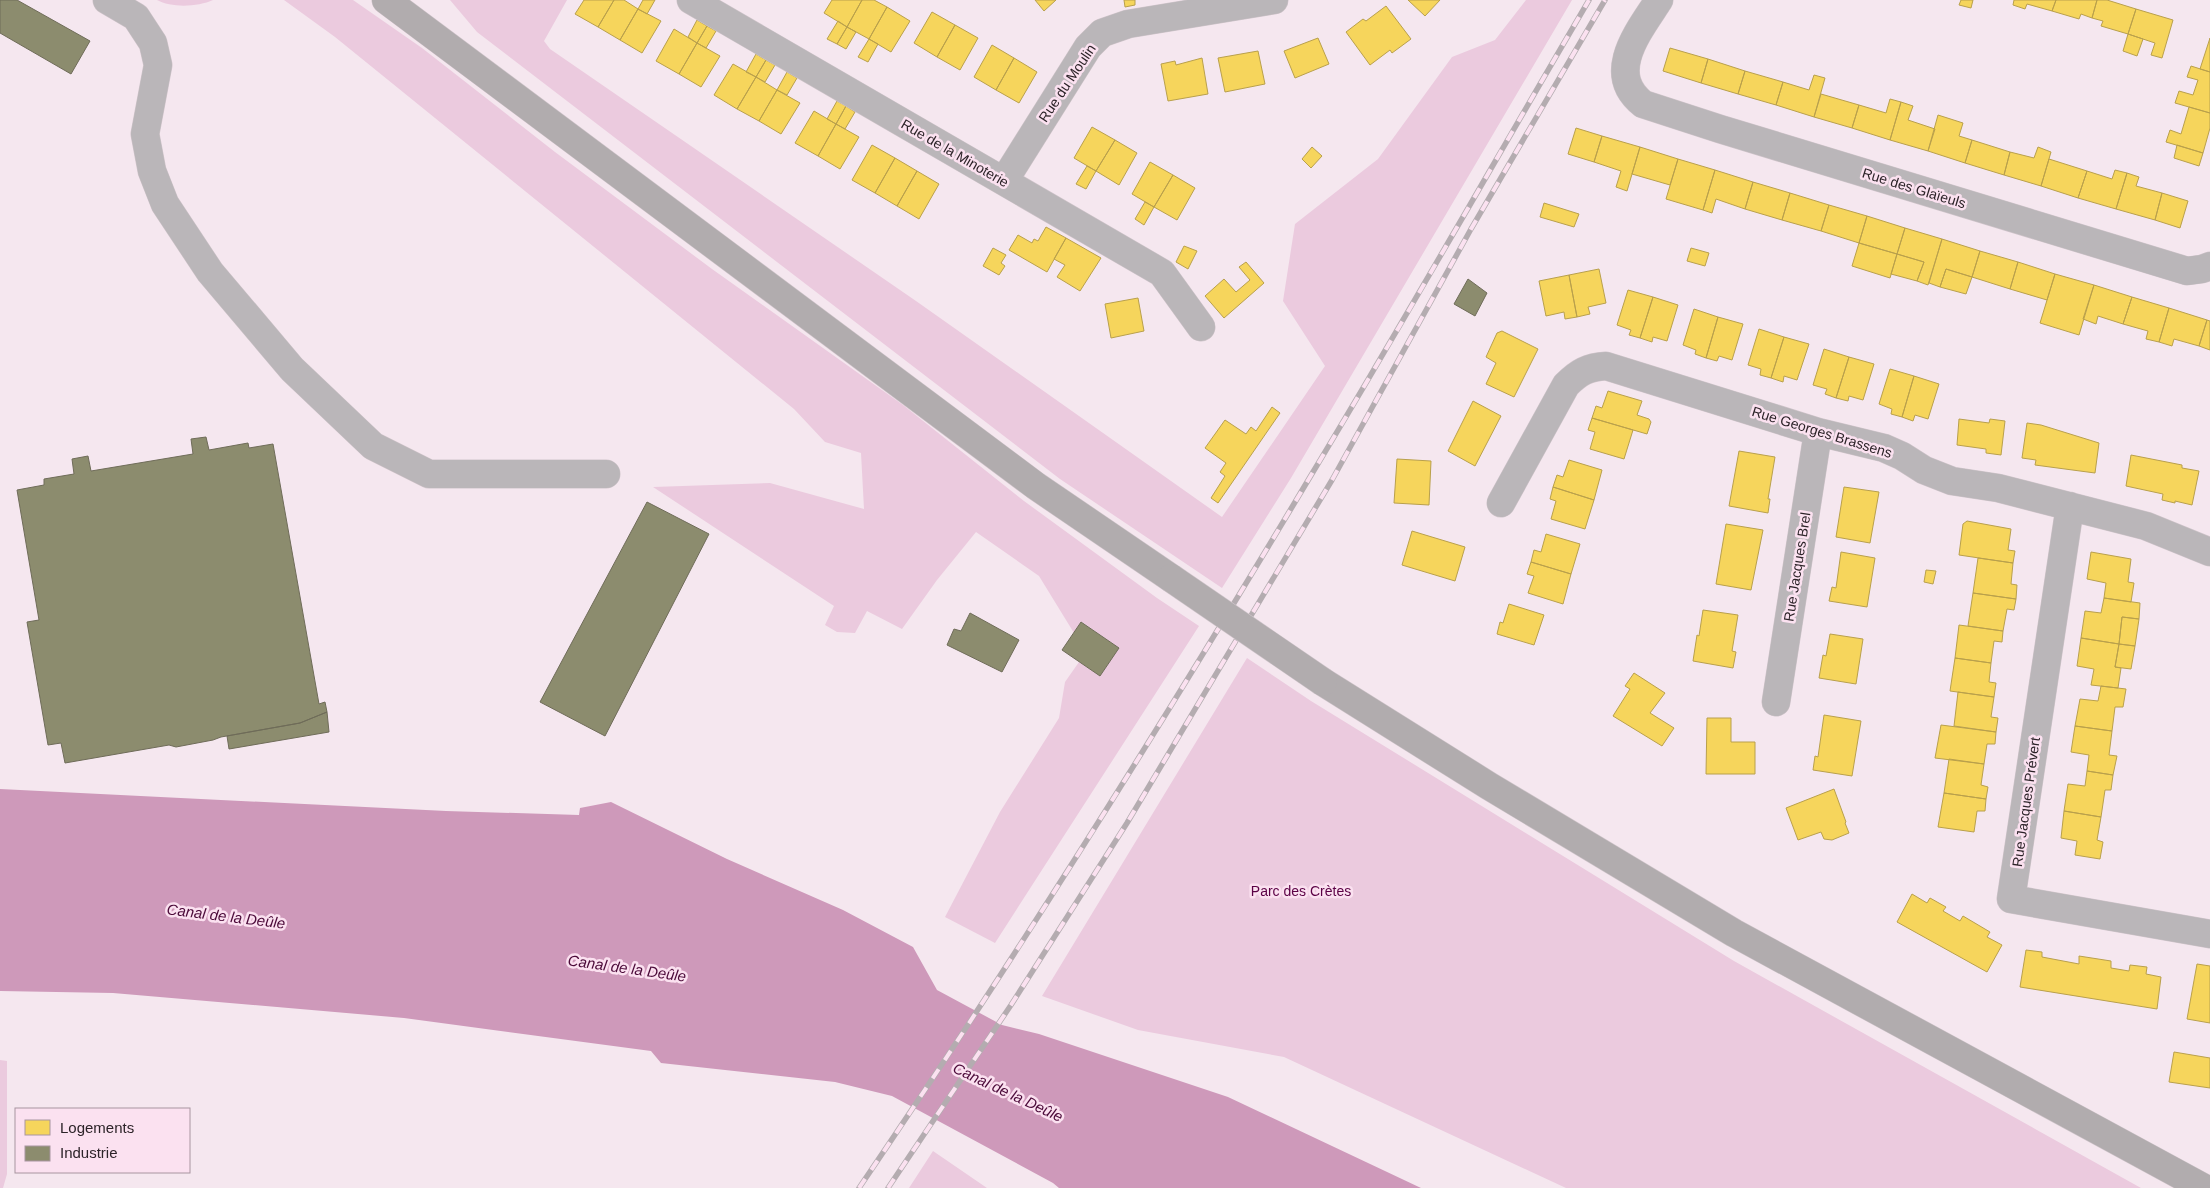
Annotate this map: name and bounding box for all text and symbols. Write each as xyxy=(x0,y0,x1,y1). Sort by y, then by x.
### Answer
street label: Rue du Moulin xyxy=(1035,41,1099,125)
street label: Rue de la Minoterie xyxy=(898,116,1012,190)
street label: Rue des Glaïeuls xyxy=(1860,165,1968,211)
street label: Rue Georges Brassens xyxy=(1750,403,1894,461)
street label: Rue Jacques Brel xyxy=(1780,511,1814,623)
street label: Rue Jacques Prévert xyxy=(2009,736,2043,868)
park label: Parc des Crètes xyxy=(1251,883,1351,899)
water label: Canal de la Deûle xyxy=(166,900,286,932)
water label: Canal de la Deûle xyxy=(567,951,687,985)
water label: Canal de la Deûle xyxy=(950,1059,1066,1125)
legend xyxy=(15,1108,190,1173)
text: Logements xyxy=(60,1119,134,1136)
text: Industrie xyxy=(60,1144,118,1161)

